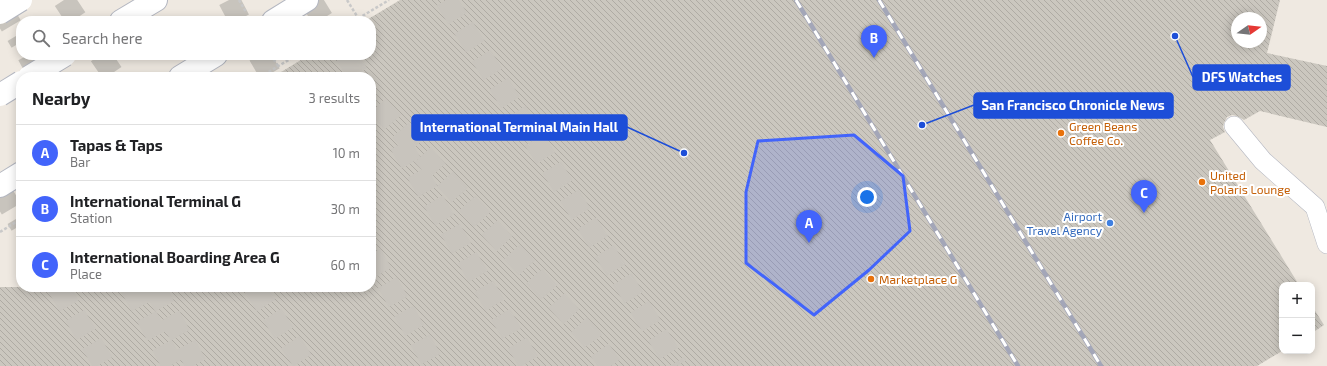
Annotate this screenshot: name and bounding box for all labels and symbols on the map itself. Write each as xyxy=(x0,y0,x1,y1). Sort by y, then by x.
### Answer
north arrow xyxy=(1231,12,1267,48)
pin: B xyxy=(861,25,887,58)
callout: DFS Watches xyxy=(1193,65,1290,90)
text: DFS Watches xyxy=(1202,69,1282,85)
callout: San Francisco Chronicle News xyxy=(974,93,1173,118)
text: San Francisco Chronicle News xyxy=(981,97,1165,113)
callout: International Terminal Main Hall xyxy=(412,115,627,140)
text: International Terminal Main Hall xyxy=(420,119,619,135)
place label: Green Beans Coffee Co. xyxy=(1069,119,1137,147)
marker: Green Beans Coffee Co. xyxy=(1056,128,1066,138)
place label: United Polaris Lounge xyxy=(1210,168,1290,196)
marker: United Polaris Lounge xyxy=(1197,177,1207,187)
pin: C xyxy=(1131,180,1157,213)
your location xyxy=(857,187,877,207)
place label: Airport Travel Agency xyxy=(1027,209,1103,237)
pin: A xyxy=(796,210,822,243)
marker: Airport Travel Agency xyxy=(1105,218,1115,228)
place label: Marketplace G xyxy=(879,272,957,286)
marker: Marketplace G xyxy=(866,274,876,284)

